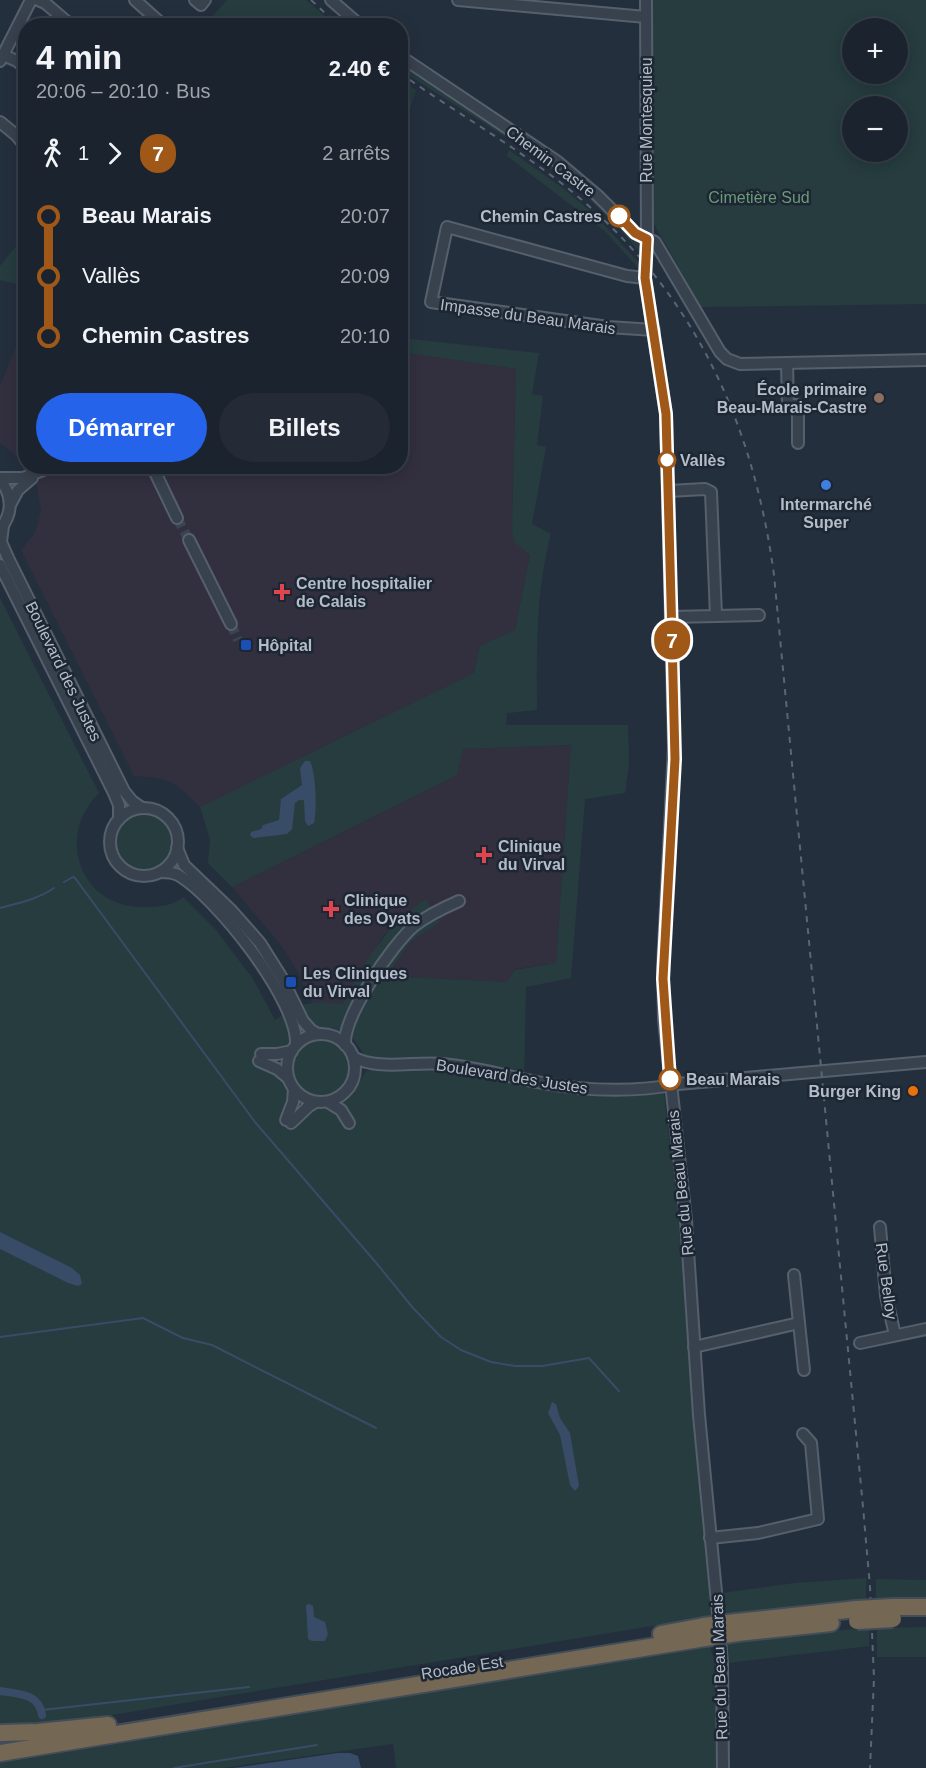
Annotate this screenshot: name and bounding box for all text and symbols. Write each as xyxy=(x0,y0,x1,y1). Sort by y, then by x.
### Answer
map controls xyxy=(842,18,908,162)
button: + xyxy=(842,18,908,84)
text: 4 min xyxy=(36,39,122,76)
text: 2.40 € xyxy=(329,56,390,81)
street label: Rue Montesquieu xyxy=(638,57,655,183)
text: 20:06 – 20:10 · Bus xyxy=(36,80,211,102)
button: − xyxy=(842,96,908,162)
street label: Chemin Castre xyxy=(503,123,599,200)
icon: walk xyxy=(36,137,69,170)
icon: forward xyxy=(98,137,131,170)
text: 1 xyxy=(78,142,89,164)
text: 7 xyxy=(152,142,164,165)
text: 2 arrêts xyxy=(322,142,390,164)
park label: Cimetière Sud xyxy=(708,189,810,206)
text: Beau Marais xyxy=(82,203,212,228)
text: 20:07 xyxy=(340,205,390,227)
marker: Chemin Castres xyxy=(608,205,630,227)
place label: Chemin Castres xyxy=(480,208,602,225)
text: Vallès xyxy=(82,263,140,288)
text: 20:09 xyxy=(340,265,390,287)
street label: Impasse du Beau Marais xyxy=(439,296,617,337)
text: Chemin Castres xyxy=(82,323,250,348)
text: 20:10 xyxy=(340,325,390,347)
place label: École primaire Beau-Marais-Castre xyxy=(717,380,867,416)
marker: École primaire Beau-Marais-Castre xyxy=(872,391,886,405)
button: Démarrer xyxy=(36,393,207,462)
button: Billets xyxy=(219,393,390,462)
marker: Vallès xyxy=(658,451,676,469)
place label: Vallès xyxy=(680,452,725,469)
marker: Intermarché Super xyxy=(819,478,833,492)
place label: Intermarché Super xyxy=(780,496,872,531)
place label: Centre hospitalier de Calais xyxy=(296,575,432,610)
marker: Centre hospitalier de Calais xyxy=(273,583,291,601)
street label: Boulevard des Justes xyxy=(22,599,105,744)
line badge: 7 xyxy=(652,620,692,660)
text: 7 xyxy=(666,629,678,652)
place label: Hôpital xyxy=(258,637,312,654)
marker: Hôpital xyxy=(239,638,253,652)
place label: Clinique du Virval xyxy=(498,838,565,873)
marker: Clinique du Virval xyxy=(475,846,493,864)
place label: Clinique des Oyats xyxy=(344,892,421,927)
marker: Clinique des Oyats xyxy=(322,900,340,918)
place label: Les Cliniques du Virval xyxy=(303,965,407,1000)
marker: Les Cliniques du Virval xyxy=(284,975,298,989)
street label: Boulevard des Justes xyxy=(435,1056,589,1097)
marker: Beau Marais xyxy=(659,1068,681,1090)
place label: Beau Marais xyxy=(686,1071,780,1088)
place label: Burger King xyxy=(809,1083,901,1100)
marker: Burger King xyxy=(906,1084,920,1098)
street label: Rue du Beau Marais xyxy=(664,1110,697,1256)
street label: Rue Belloy xyxy=(873,1242,900,1321)
street label: Rue du Beau Marais xyxy=(708,1594,731,1740)
street label: Rocade Est xyxy=(420,1653,505,1682)

